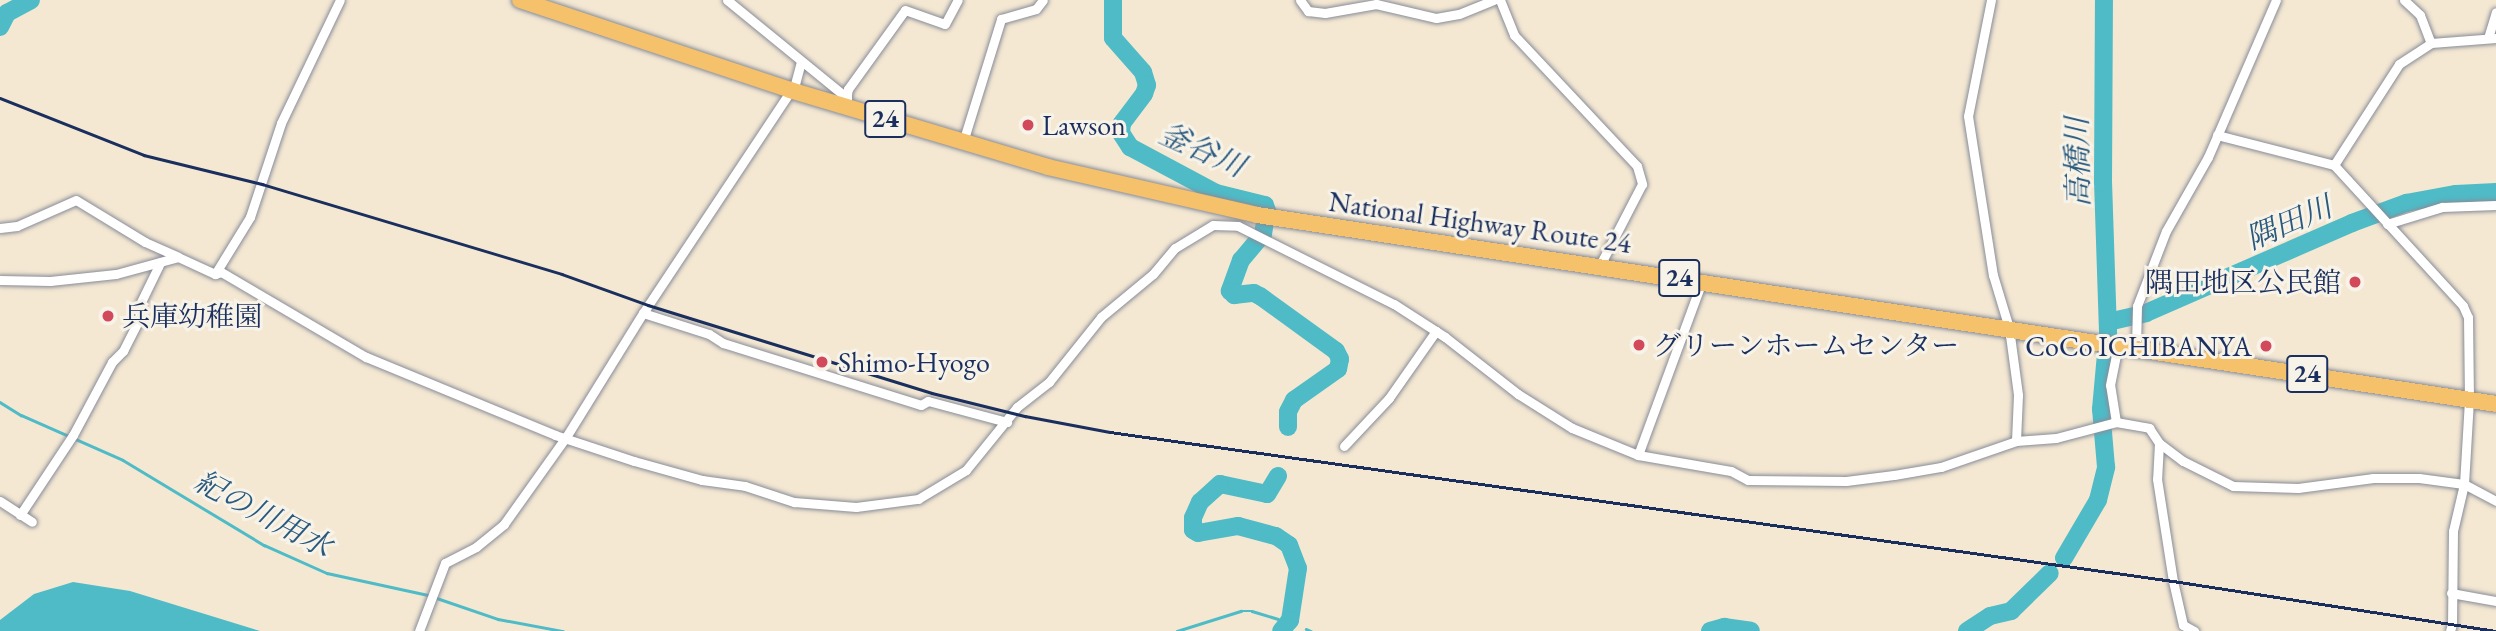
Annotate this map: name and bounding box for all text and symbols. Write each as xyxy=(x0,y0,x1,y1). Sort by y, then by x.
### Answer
road number: 24 xyxy=(864,96,906,142)
place label: Lawson xyxy=(1042,108,1126,142)
water label: 釜谷川 xyxy=(1154,115,1250,185)
marker: Lawson xyxy=(1020,117,1036,133)
water label: 高橋川 xyxy=(2059,117,2097,207)
street label: National Highway Route 24 xyxy=(1327,184,1633,260)
water label: 隅田川 xyxy=(2241,189,2337,257)
road number: 24 xyxy=(1658,256,1700,300)
place label: 隅田地区公民館 xyxy=(2145,265,2341,299)
marker: 隅田地区公民館 xyxy=(2347,274,2363,290)
place label: 兵庫幼稚園 xyxy=(122,299,262,333)
marker: 兵庫幼稚園 xyxy=(100,308,116,324)
place label: グリーンホームセンター xyxy=(1653,328,1961,362)
place label: CoCo ICHIBANYA xyxy=(2025,329,2252,363)
marker: グリーンホームセンター xyxy=(1631,337,1647,353)
marker: CoCo ICHIBANYA xyxy=(2258,338,2274,354)
place label: Shimo-Hyogo xyxy=(838,345,990,379)
marker: Shimo-Hyogo xyxy=(812,352,832,372)
road number: 24 xyxy=(2286,352,2328,396)
water label: 紀の川用水 xyxy=(188,463,338,565)

